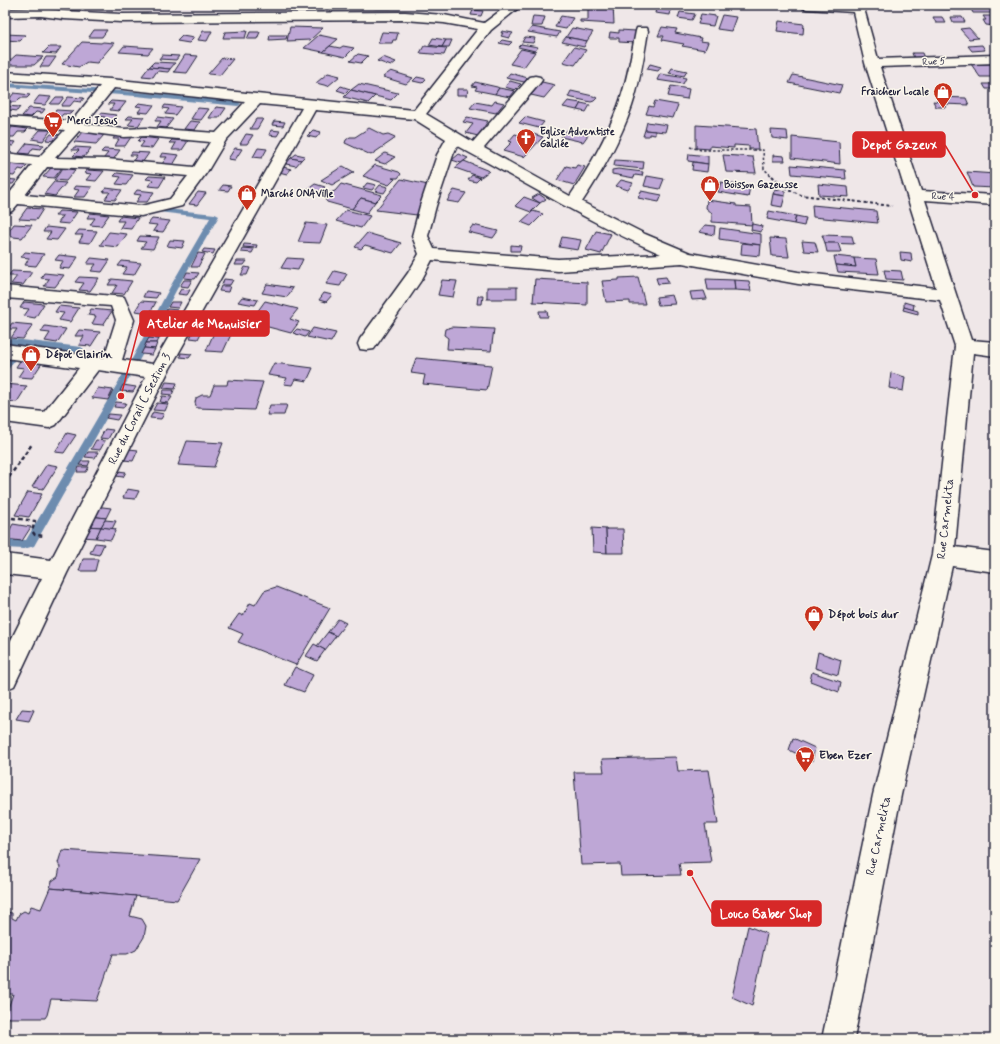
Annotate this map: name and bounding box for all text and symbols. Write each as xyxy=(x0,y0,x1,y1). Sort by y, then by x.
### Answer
street label: Rue 5 xyxy=(922,55,946,69)
shop icon: Fraicheur Locale xyxy=(932,81,954,109)
place label: Fraicheur Locale xyxy=(861,85,929,99)
supermarket icon: Merci Jesus xyxy=(42,110,64,138)
place label: Merci Jesus xyxy=(67,115,117,128)
place label: Eglise Adventiste Galilée xyxy=(540,126,615,151)
church icon: Eglise Adventiste Galilée xyxy=(515,127,537,155)
callout: Depot Gazeux xyxy=(853,132,945,157)
text: Depot Gazeux xyxy=(861,137,938,154)
shop icon: Boisson Gazeusse xyxy=(699,174,721,202)
place label: Boisson Gazeusse xyxy=(724,179,798,192)
shop icon: Marché ONAVille xyxy=(236,183,258,211)
place label: Marché ONAVille xyxy=(261,188,334,201)
street label: Rue 4 xyxy=(931,190,955,204)
callout: Atelier de Menuisier xyxy=(140,311,269,336)
text: Atelier de Menuisier xyxy=(147,316,262,333)
shop icon: Dépot Clairin xyxy=(20,344,42,372)
place label: Dépot Clairin xyxy=(45,347,113,363)
street label: Rue du Corail C Section 3 xyxy=(105,350,175,467)
street label: Rue Carmelita xyxy=(934,478,958,560)
shop icon: Dépot bois dur xyxy=(803,604,825,632)
place label: Dépot bois dur xyxy=(828,607,899,623)
supermarket icon: Eben Ezer xyxy=(794,745,816,773)
place label: Eben Ezer xyxy=(819,748,872,764)
street label: Rue Carmelita xyxy=(863,795,895,877)
callout: Louco Baber Shop xyxy=(712,901,821,926)
text: Louco Baber Shop xyxy=(720,906,812,923)

